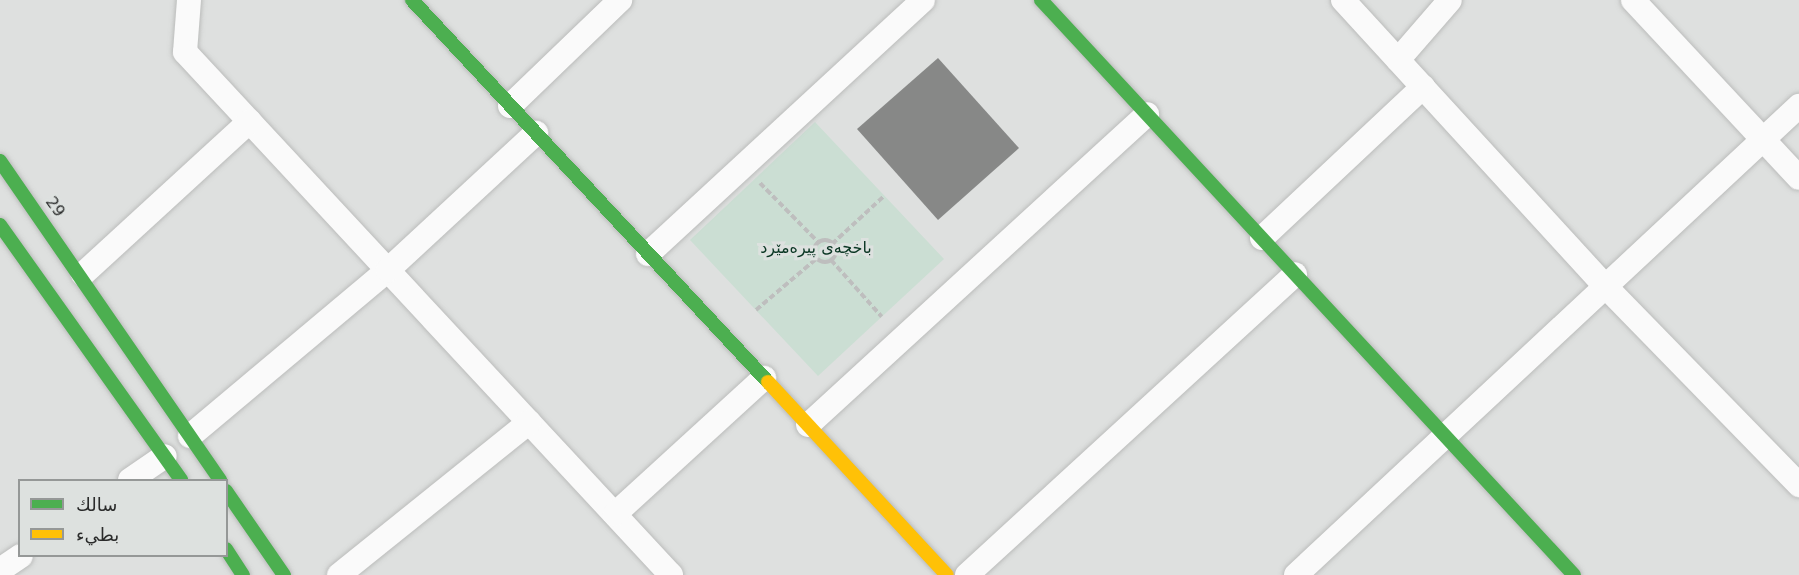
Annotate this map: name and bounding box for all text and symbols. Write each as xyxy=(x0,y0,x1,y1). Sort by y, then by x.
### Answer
street label: 29 xyxy=(41,193,69,221)
park label: باخچەی پیرەمێرد xyxy=(760,238,872,258)
legend xyxy=(18,479,228,557)
text: سالك xyxy=(76,494,117,515)
text: بطيء xyxy=(76,524,119,545)

